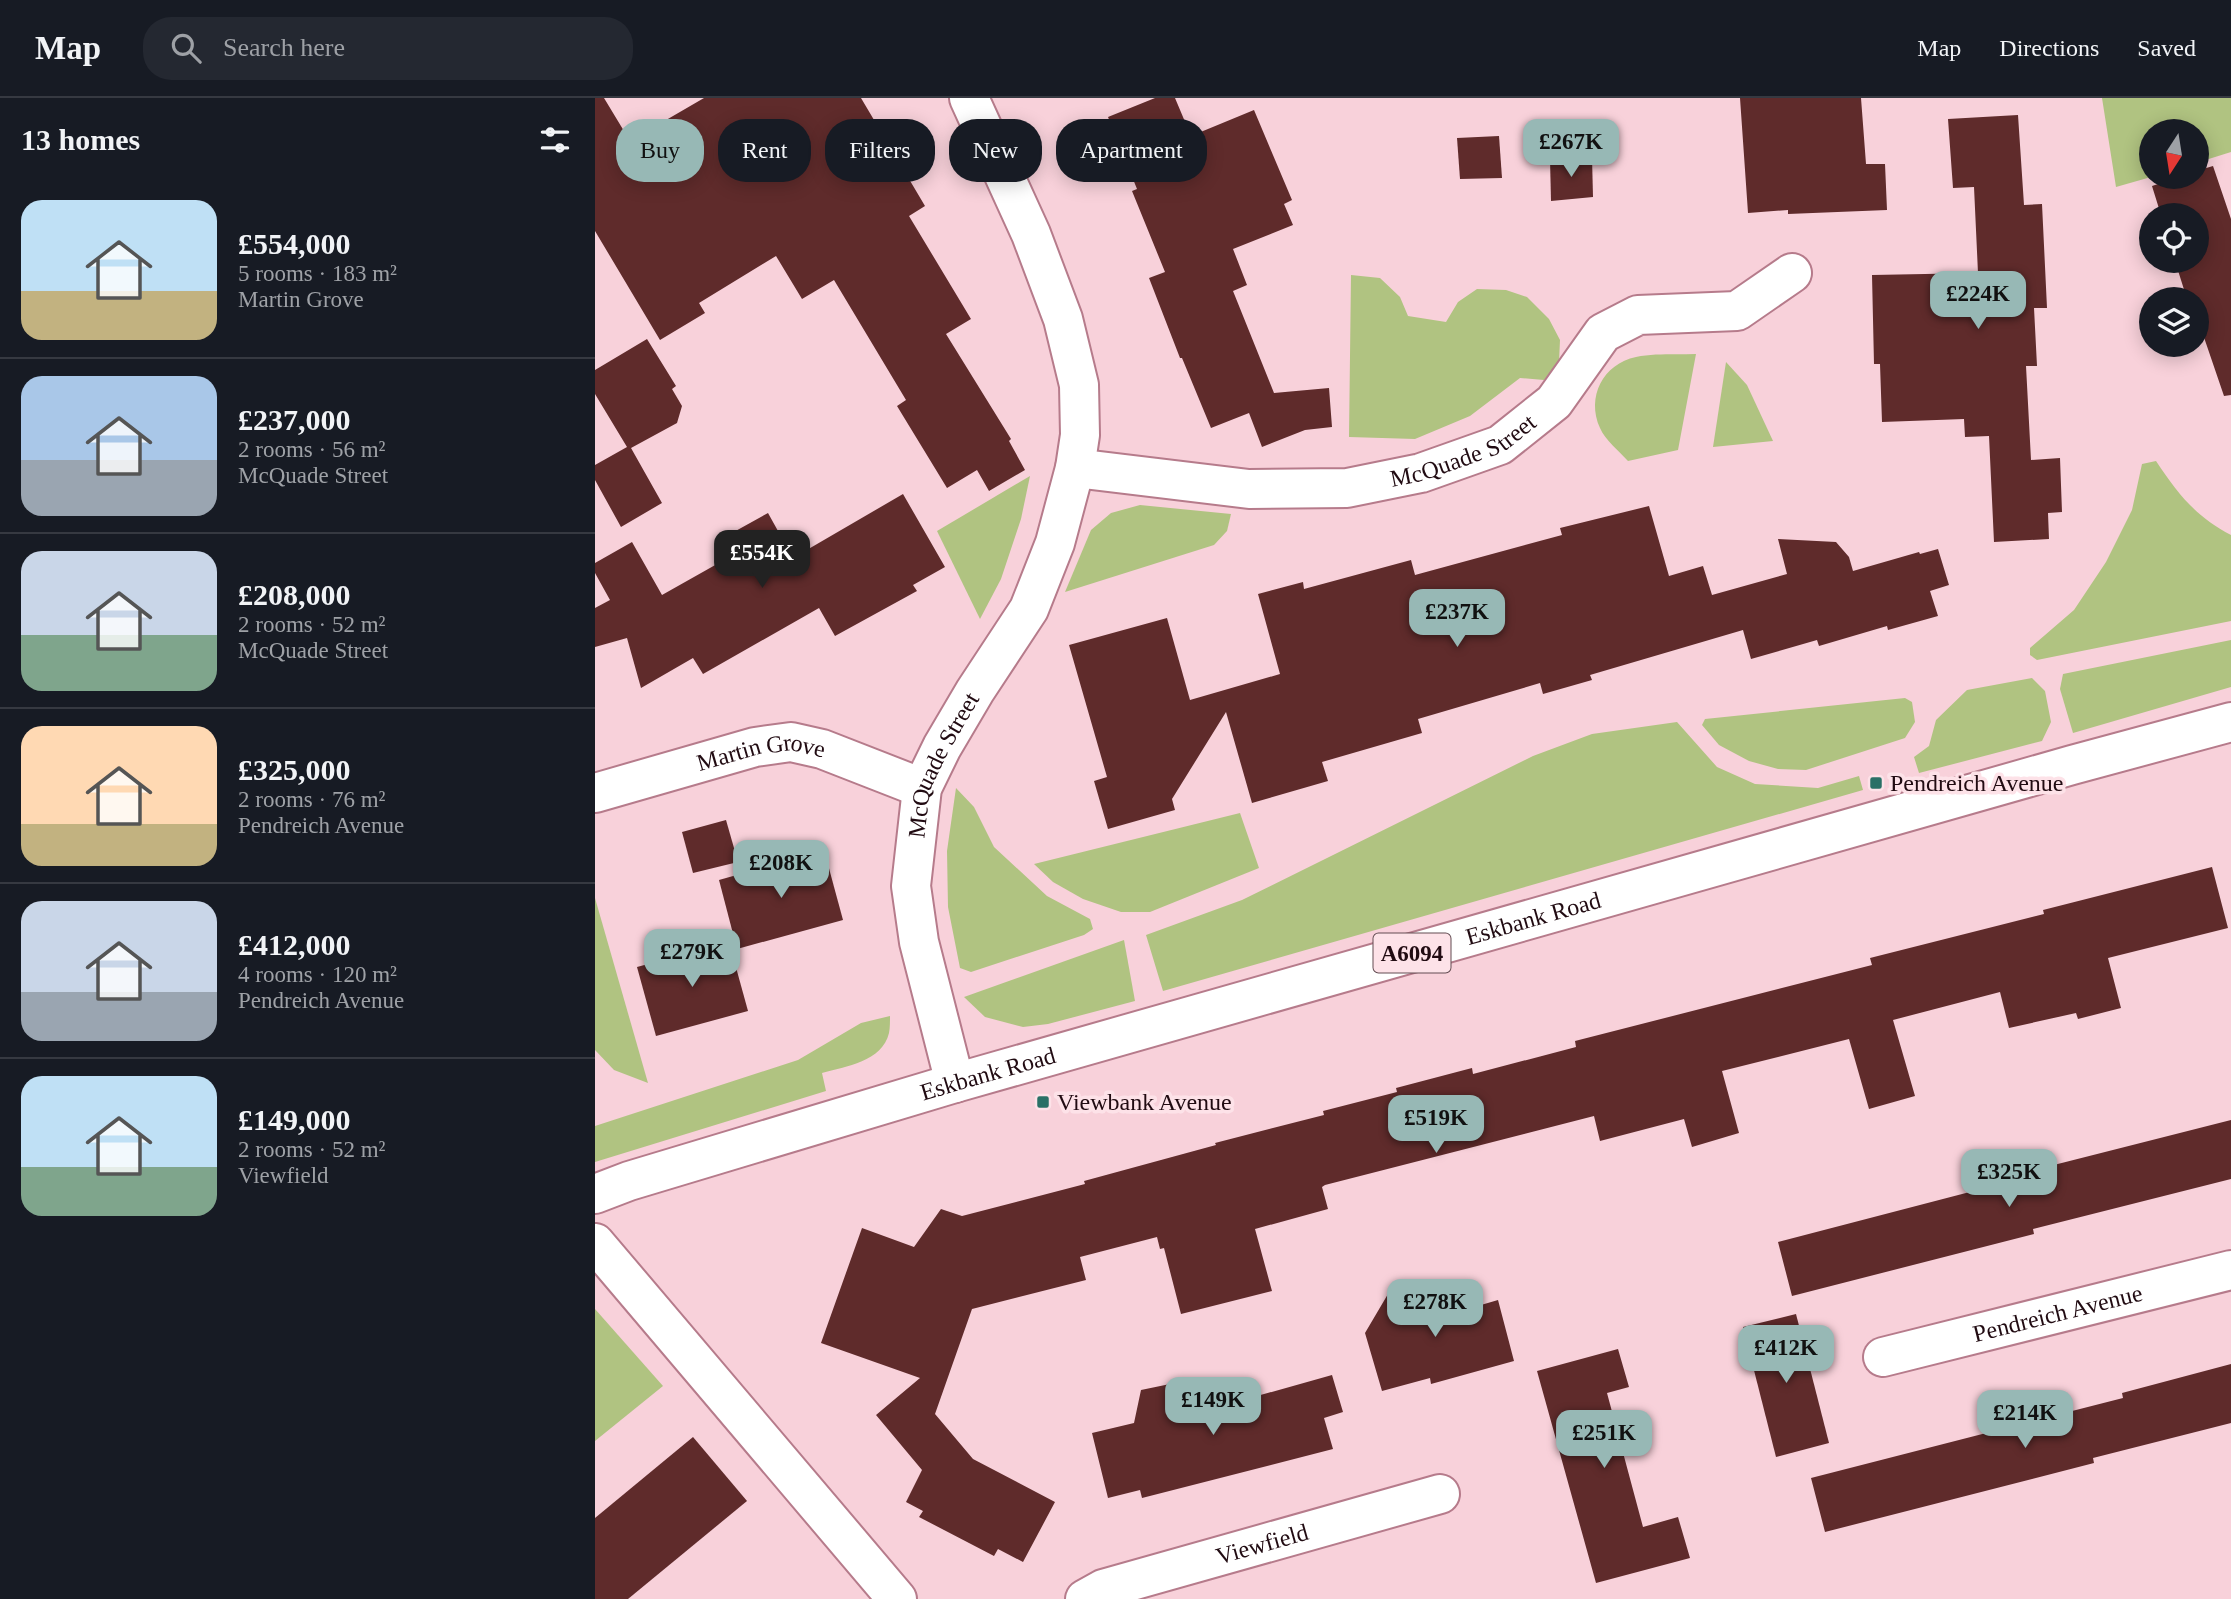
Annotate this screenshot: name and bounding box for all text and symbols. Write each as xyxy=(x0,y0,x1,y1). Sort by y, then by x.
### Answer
search box xyxy=(143,17,633,80)
icon: search xyxy=(167,29,205,67)
text: Map xyxy=(35,30,101,66)
text: Search here xyxy=(223,33,345,62)
text: Map xyxy=(1917,35,1961,61)
text: Directions xyxy=(1999,35,2099,61)
text: Saved xyxy=(2137,35,2196,61)
chip: Buy xyxy=(616,119,704,182)
chip: Rent xyxy=(718,119,811,182)
chip: Filters xyxy=(825,119,935,182)
chip: New xyxy=(949,119,1042,182)
chip: Apartment xyxy=(1056,119,1207,182)
north arrow xyxy=(2139,119,2209,189)
map controls xyxy=(2139,119,2209,357)
pin: £267K xyxy=(1522,120,1620,179)
icon: filters xyxy=(536,121,574,159)
text: 13 homes xyxy=(21,123,140,156)
text: £267K xyxy=(1539,129,1603,154)
button: locate xyxy=(2139,203,2209,273)
text: £554,000 xyxy=(238,227,351,260)
icon: home xyxy=(77,228,161,312)
text: 5 rooms · 183 m² xyxy=(238,261,397,286)
pin: £224K xyxy=(1929,272,2027,331)
text: £224K xyxy=(1946,281,2010,306)
text: Martin Grove xyxy=(238,287,364,312)
button: layers xyxy=(2139,287,2209,357)
text: £237,000 xyxy=(238,403,351,436)
icon: home xyxy=(77,404,161,488)
street label: McQuade Street xyxy=(1388,409,1541,492)
text: 2 rooms · 56 m² xyxy=(238,437,385,462)
text: McQuade Street xyxy=(238,463,388,488)
pin: £554K xyxy=(713,531,811,590)
text: £554K xyxy=(730,540,794,565)
text: £208,000 xyxy=(238,578,351,611)
icon: home xyxy=(77,579,161,663)
pin: £237K xyxy=(1408,589,1506,649)
text: £237K xyxy=(1425,599,1489,624)
text: 2 rooms · 52 m² xyxy=(238,612,385,637)
text: McQuade Street xyxy=(238,638,388,663)
street label: McQuade Street xyxy=(903,688,984,839)
street label: Martin Grove xyxy=(694,729,828,776)
text: £325,000 xyxy=(238,753,351,786)
icon: home xyxy=(77,754,161,838)
place label: Pendreich Avenue xyxy=(1890,770,2064,796)
marker: Pendreich Avenue xyxy=(1868,775,1884,791)
text: 2 rooms · 76 m² xyxy=(238,787,385,812)
text: Pendreich Avenue xyxy=(238,813,404,838)
pin: £208K xyxy=(732,840,830,900)
text: £208K xyxy=(749,850,813,875)
street label: Eskbank Road xyxy=(1463,887,1604,950)
text: £412,000 xyxy=(238,928,351,961)
icon: home xyxy=(77,929,161,1013)
pin: £279K xyxy=(643,930,741,989)
road number: A6094 xyxy=(1373,933,1451,972)
text: £279K xyxy=(660,939,724,964)
text: 4 rooms · 120 m² xyxy=(238,962,397,987)
text: Pendreich Avenue xyxy=(238,988,404,1013)
street label: Eskbank Road xyxy=(917,1042,1058,1106)
place label: Viewbank Avenue xyxy=(1057,1089,1232,1115)
marker: Viewbank Avenue xyxy=(1035,1094,1051,1110)
pin: £519K xyxy=(1387,1096,1485,1155)
text: £149,000 xyxy=(238,1103,351,1136)
icon: home xyxy=(77,1104,161,1188)
text: £519K xyxy=(1404,1105,1468,1130)
text: 2 rooms · 52 m² xyxy=(238,1137,385,1162)
pin: £325K xyxy=(1960,1150,2058,1209)
text: £325K xyxy=(1977,1159,2041,1184)
text: Viewfield xyxy=(238,1163,329,1188)
pin: £278K xyxy=(1386,1280,1484,1339)
street label: Pendreich Avenue xyxy=(1970,1280,2145,1347)
text: £278K xyxy=(1403,1289,1467,1314)
pin: £412K xyxy=(1737,1326,1835,1385)
text: £412K xyxy=(1754,1335,1818,1360)
pin: £149K xyxy=(1164,1378,1262,1437)
text: £149K xyxy=(1181,1387,1245,1412)
pin: £214K xyxy=(1976,1390,2074,1450)
text: £214K xyxy=(1993,1400,2057,1425)
pin: £251K xyxy=(1555,1410,1653,1470)
text: £251K xyxy=(1572,1420,1636,1445)
street label: Viewfield xyxy=(1213,1519,1311,1569)

